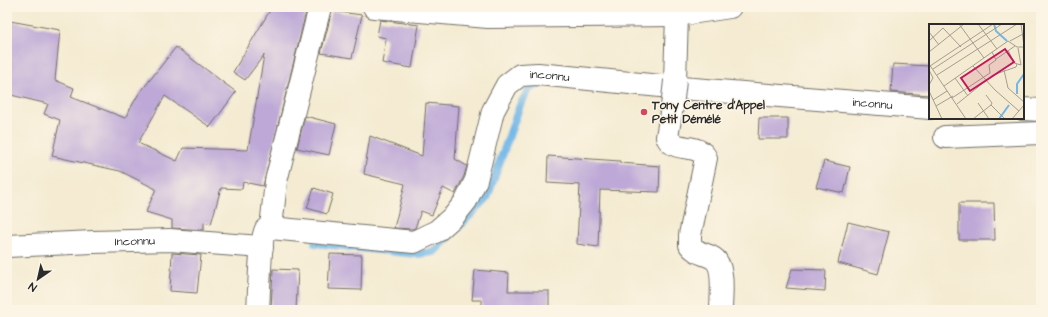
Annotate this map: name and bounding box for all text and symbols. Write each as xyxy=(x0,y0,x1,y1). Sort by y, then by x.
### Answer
inset map xyxy=(929,24,1024,119)
street label: inconnu xyxy=(529,65,571,86)
street label: inconnu xyxy=(852,93,893,113)
place label: Tony Centre d'Appel Petit Démélé xyxy=(651,97,765,128)
marker: Tony Centre d'Appel Petit Démélé xyxy=(639,107,649,117)
street label: Inconnu xyxy=(115,232,155,250)
north arrow xyxy=(18,259,58,299)
text: N xyxy=(26,279,40,295)

